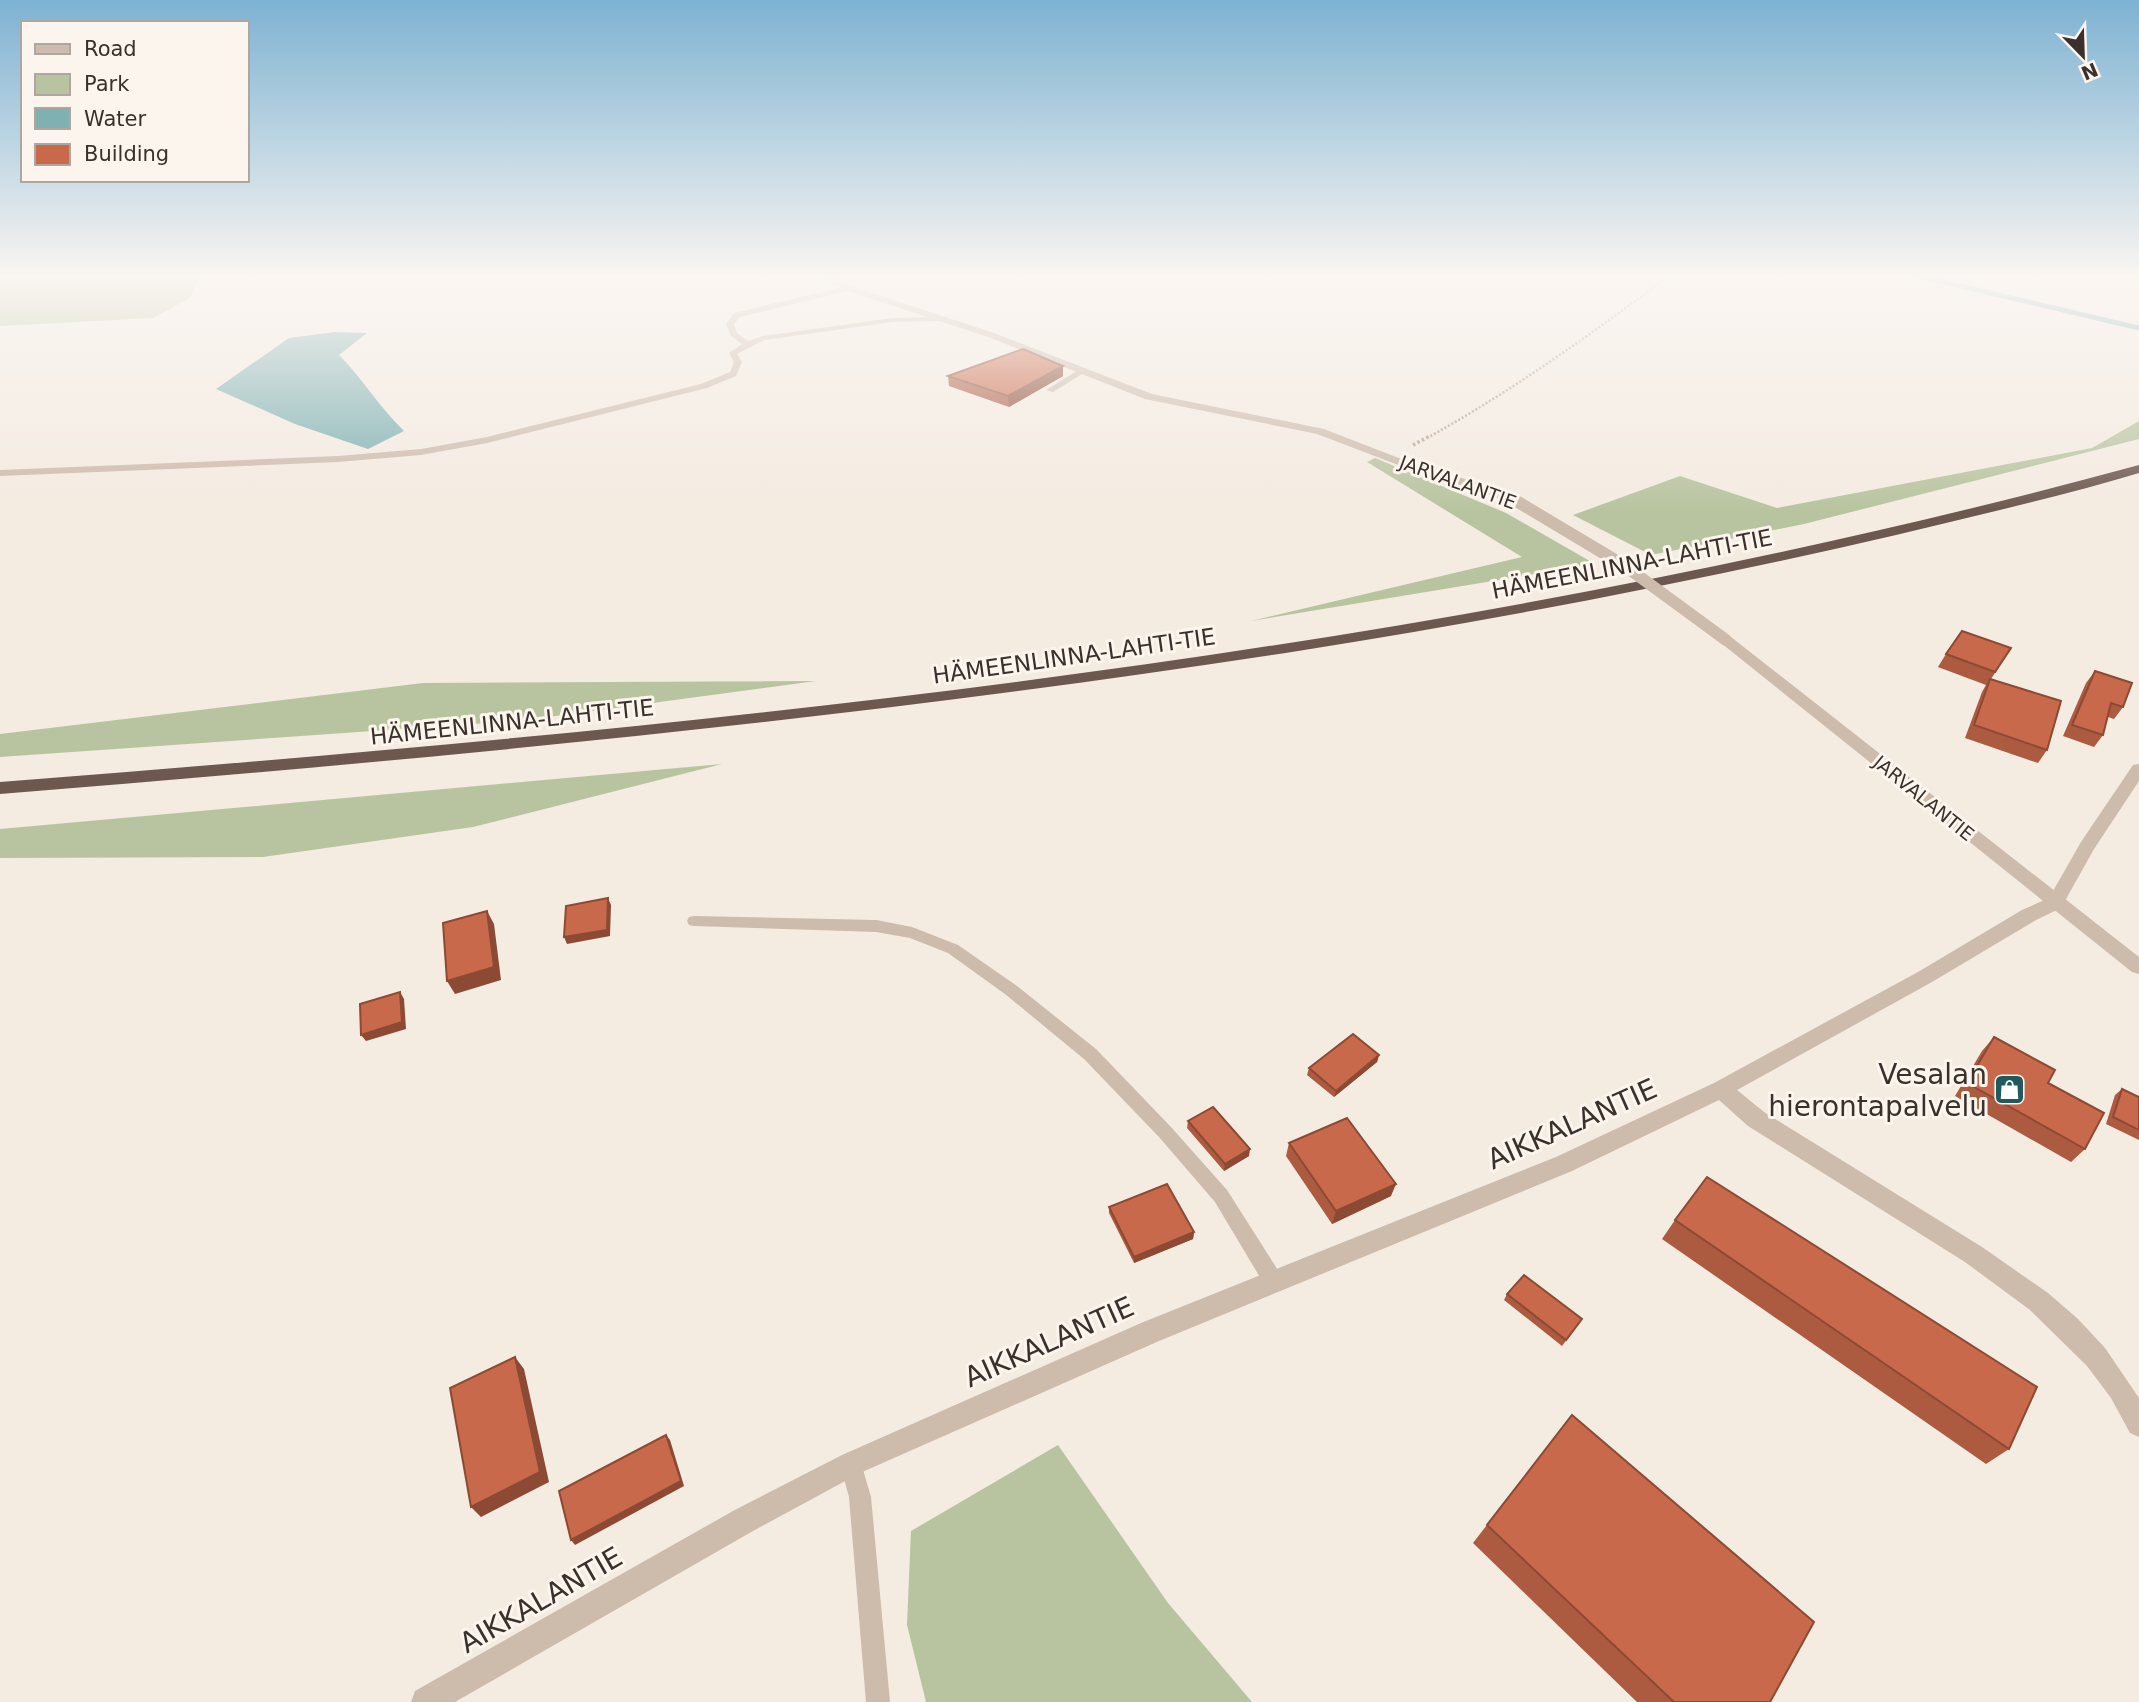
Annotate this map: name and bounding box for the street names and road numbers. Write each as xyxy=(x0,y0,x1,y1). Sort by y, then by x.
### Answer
street label: JARVALANTIE xyxy=(1396,450,1519,513)
street label: HÄMEENLINNA-LAHTI-TIE xyxy=(1489,523,1775,604)
street label: HÄMEENLINNA-LAHTI-TIE xyxy=(931,622,1217,689)
street label: HÄMEENLINNA-LAHTI-TIE xyxy=(369,693,655,750)
street label: JARVALANTIE xyxy=(1869,750,1979,845)
street label: AIKKALANTIE xyxy=(1482,1072,1662,1176)
street label: AIKKALANTIE xyxy=(959,1290,1139,1394)
street label: AIKKALANTIE xyxy=(454,1540,628,1660)

